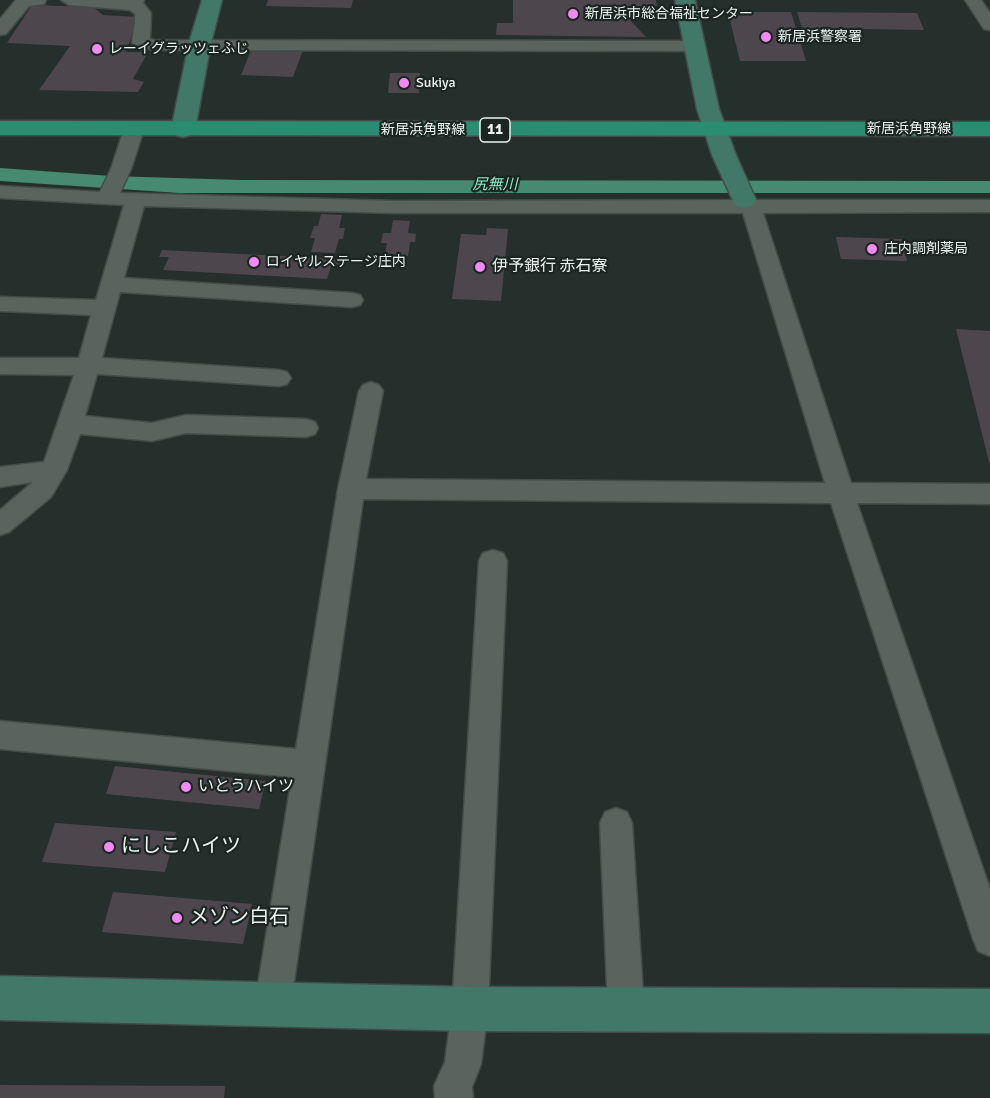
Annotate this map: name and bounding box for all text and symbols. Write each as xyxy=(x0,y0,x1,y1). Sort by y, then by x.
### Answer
place label: 新居浜市総合福祉センター xyxy=(585,6,753,22)
marker: 新居浜市総合福祉センター xyxy=(566,7,580,21)
place label: 新居浜警察署 xyxy=(778,29,862,45)
marker: 新居浜警察署 xyxy=(759,30,773,44)
place label: レーイグラッツェふじ xyxy=(109,41,249,57)
marker: レーイグラッツェふじ xyxy=(90,42,104,56)
place label: Sukiya xyxy=(416,75,456,91)
marker: Sukiya xyxy=(397,76,411,90)
road number: 11 xyxy=(480,118,510,142)
street label: 新居浜角野線 xyxy=(867,121,951,137)
street label: 新居浜角野線 xyxy=(381,122,465,138)
water label: 尻無川 xyxy=(473,176,517,194)
place label: 庄内調剤薬局 xyxy=(884,241,968,257)
marker: 庄内調剤薬局 xyxy=(865,242,879,256)
place label: ロイヤルステージ庄内 xyxy=(266,254,406,270)
marker: ロイヤルステージ庄内 xyxy=(247,255,261,269)
place label: 伊予銀行 赤石寮 xyxy=(492,257,608,277)
marker: 伊予銀行 赤石寮 xyxy=(473,260,487,274)
place label: いとうハイツ xyxy=(198,777,294,797)
marker: いとうハイツ xyxy=(179,780,193,794)
place label: にしこハイツ xyxy=(121,835,241,859)
marker: にしこハイツ xyxy=(102,840,116,854)
place label: メゾン白石 xyxy=(189,906,289,930)
marker: メゾン白石 xyxy=(170,911,184,925)

